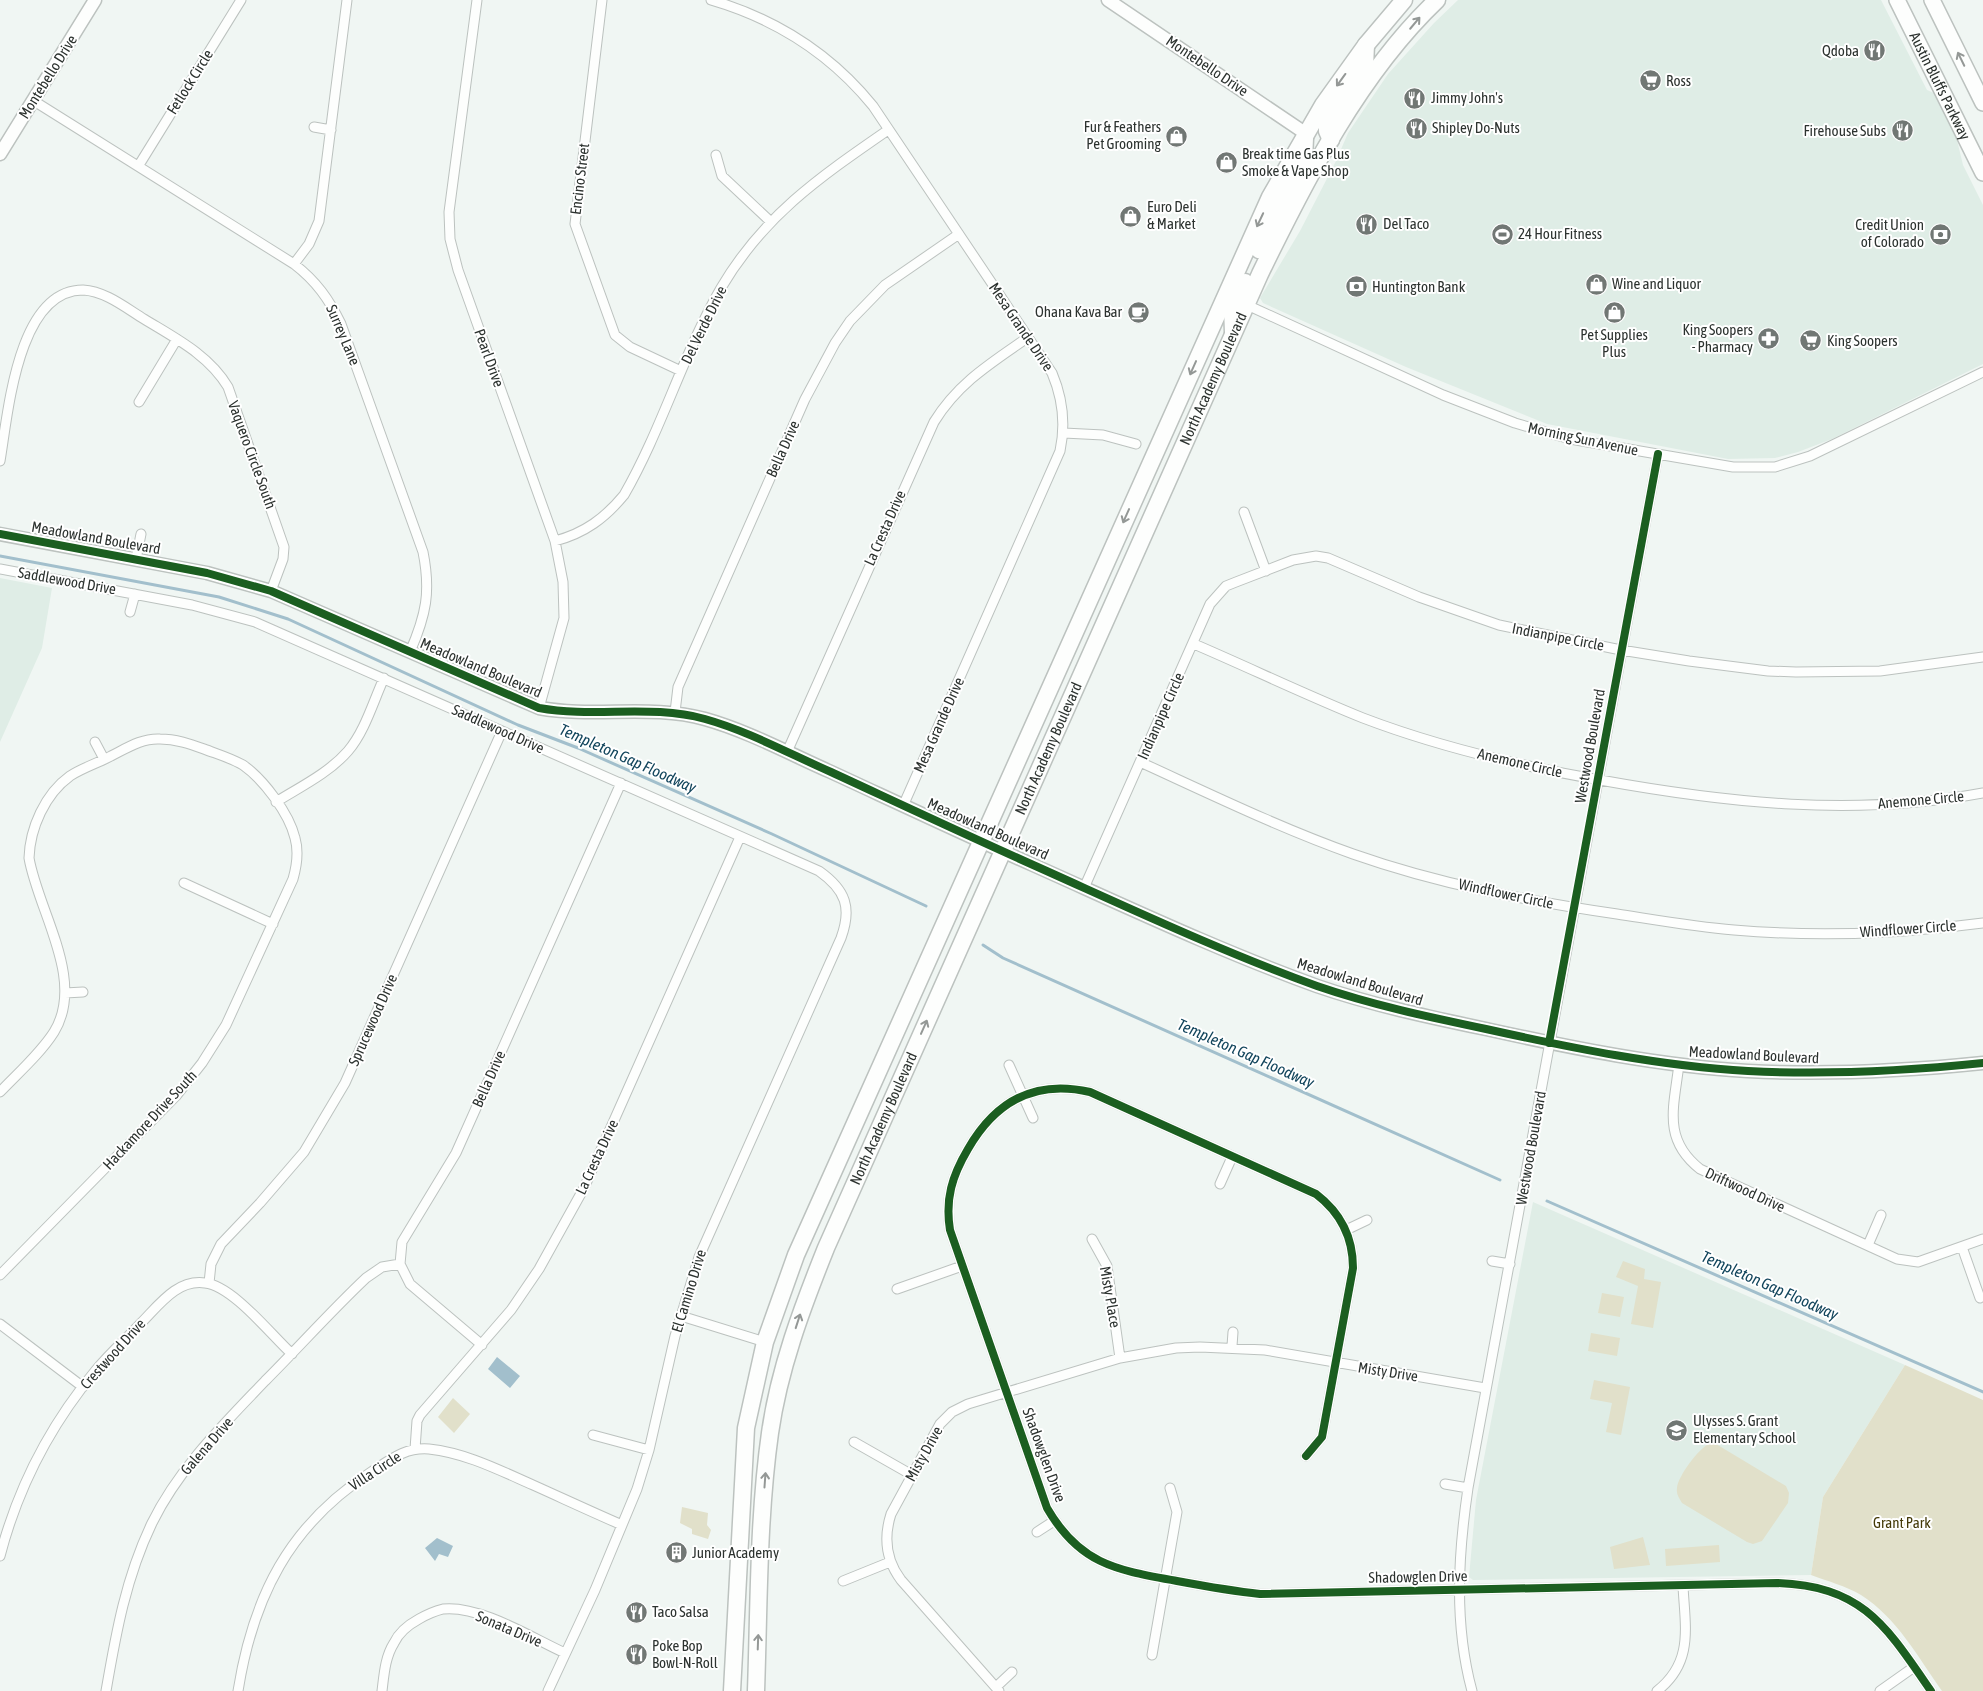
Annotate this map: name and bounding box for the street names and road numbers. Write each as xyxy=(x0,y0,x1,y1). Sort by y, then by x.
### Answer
street label: Austin Bluffs Parkway xyxy=(1906,29,1974,142)
street label: Montebello Drive xyxy=(15,32,80,122)
street label: Montebello Drive xyxy=(1163,32,1252,99)
street label: Fetlock Circle xyxy=(163,46,216,117)
street label: Encino Street xyxy=(567,142,592,216)
street label: Mesa Grande Drive xyxy=(986,279,1057,374)
street label: Del Verde Drive xyxy=(677,283,730,366)
street label: Surrey Lane xyxy=(323,302,364,368)
street label: North Academy Boulevard xyxy=(1176,310,1250,447)
street label: Pearl Drive xyxy=(471,326,508,389)
street label: Vaquero Circle South xyxy=(225,399,280,511)
street label: Bella Drive xyxy=(763,418,803,480)
street label: Morning Sun Avenue xyxy=(1526,419,1640,459)
street label: La Cresta Drive xyxy=(860,487,909,568)
street label: Meadowland Boulevard xyxy=(30,518,162,557)
street label: Saddlewood Drive xyxy=(17,564,118,598)
street label: Indianpipe Circle xyxy=(1511,619,1606,654)
street label: Meadowland Boulevard xyxy=(418,634,545,701)
street label: Indianpipe Circle xyxy=(1134,670,1187,762)
street label: Mesa Grande Drive xyxy=(910,674,967,775)
street label: North Academy Boulevard xyxy=(1011,680,1085,817)
street label: Westwood Boulevard xyxy=(1571,688,1608,804)
street label: Saddlewood Drive xyxy=(449,701,547,757)
street label: Anemone Circle xyxy=(1476,745,1564,781)
street label: Anemone Circle xyxy=(1877,787,1965,812)
street label: Meadowland Boulevard xyxy=(925,794,1051,863)
street label: Windflower Circle xyxy=(1457,875,1555,912)
street label: Windflower Circle xyxy=(1859,917,1957,940)
street label: Meadowland Boulevard xyxy=(1295,954,1425,1009)
street label: Sprucewood Drive xyxy=(345,971,400,1068)
street label: Meadowland Boulevard xyxy=(1688,1043,1820,1066)
street label: Bella Drive xyxy=(469,1048,509,1110)
street label: North Academy Boulevard xyxy=(846,1049,920,1187)
street label: Hackamore Drive South xyxy=(99,1067,200,1173)
street label: Westwood Boulevard xyxy=(1512,1090,1549,1206)
street label: La Cresta Drive xyxy=(572,1117,621,1197)
street label: Driftwood Drive xyxy=(1703,1164,1788,1215)
street label: El Camino Drive xyxy=(668,1247,709,1334)
street label: Misty Place xyxy=(1097,1265,1124,1329)
street label: Crestwood Drive xyxy=(77,1315,149,1392)
street label: Misty Drive xyxy=(1357,1358,1419,1385)
street label: Shadowglen Drive xyxy=(1020,1405,1069,1504)
street label: Galena Drive xyxy=(177,1413,236,1478)
street label: Misty Drive xyxy=(901,1423,946,1484)
street label: Villa Circle xyxy=(346,1447,404,1494)
street label: Shadowglen Drive xyxy=(1368,1567,1468,1586)
street label: Sonata Drive xyxy=(474,1607,545,1650)

